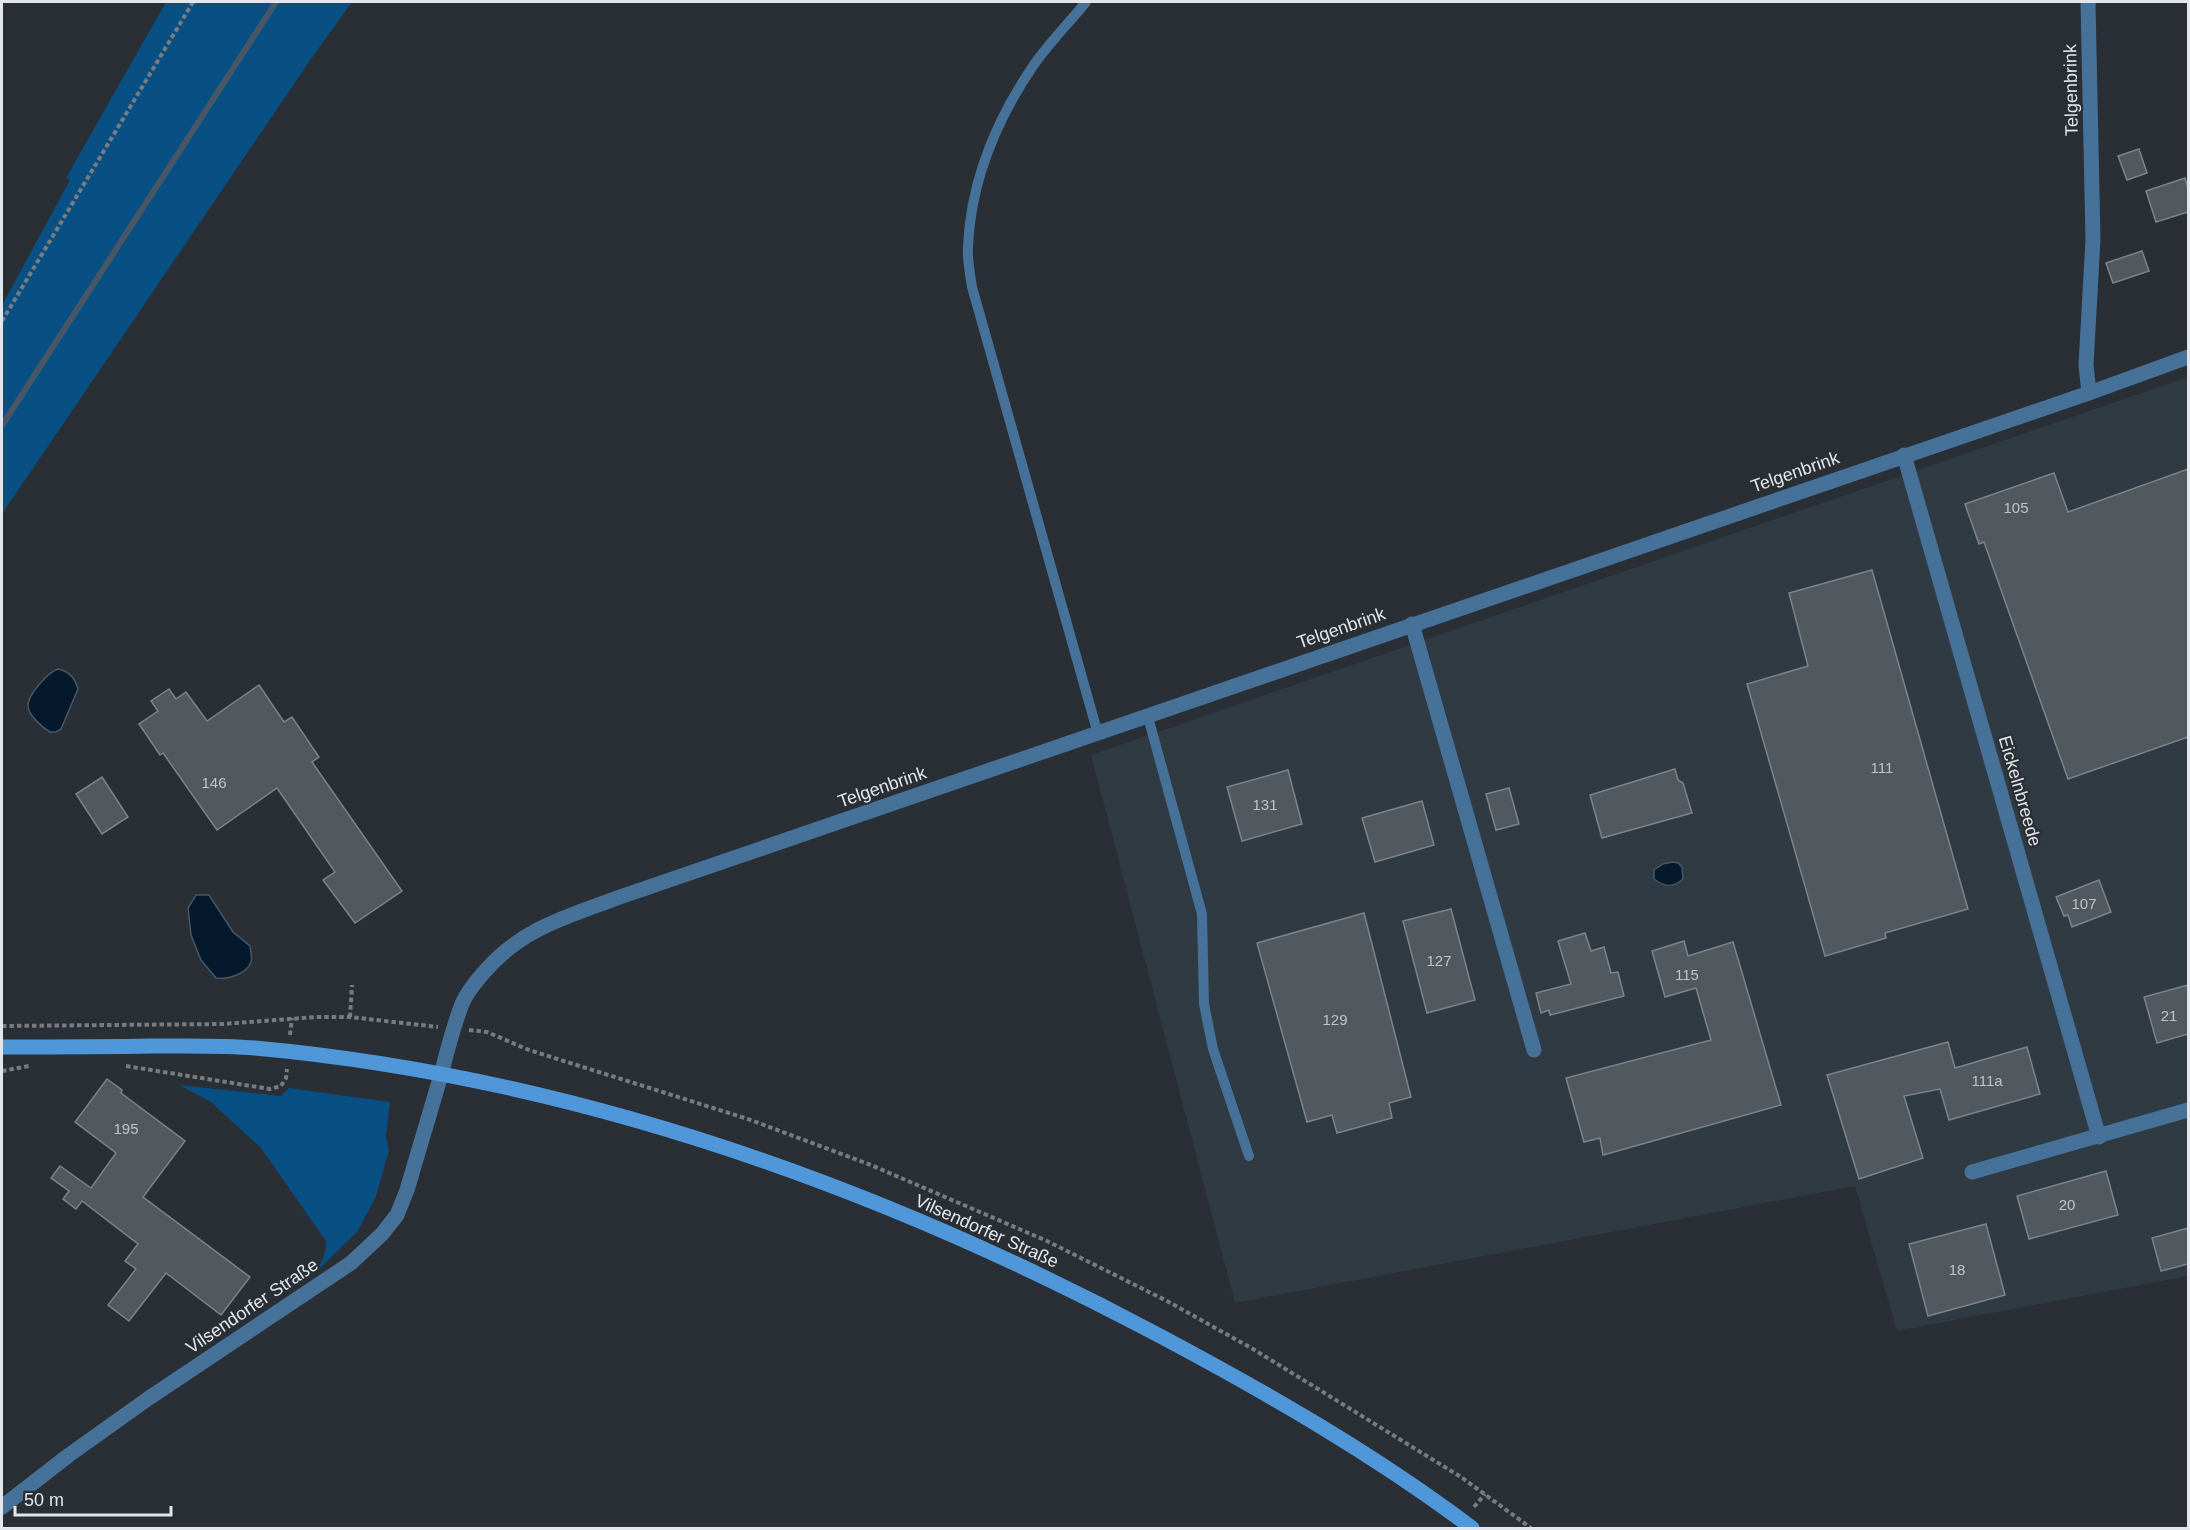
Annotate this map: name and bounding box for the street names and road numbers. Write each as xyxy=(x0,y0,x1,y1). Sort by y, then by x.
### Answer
street label: Telgenbrink xyxy=(2060,43,2082,136)
street label: Telgenbrink xyxy=(1748,447,1843,496)
street label: Telgenbrink xyxy=(1294,603,1389,652)
street label: Eickelnbreede xyxy=(1995,733,2045,849)
street label: Telgenbrink xyxy=(835,762,930,811)
street label: Vilsendorfer Straße xyxy=(912,1190,1062,1272)
street label: Vilsendorfer Straße xyxy=(182,1254,322,1358)

